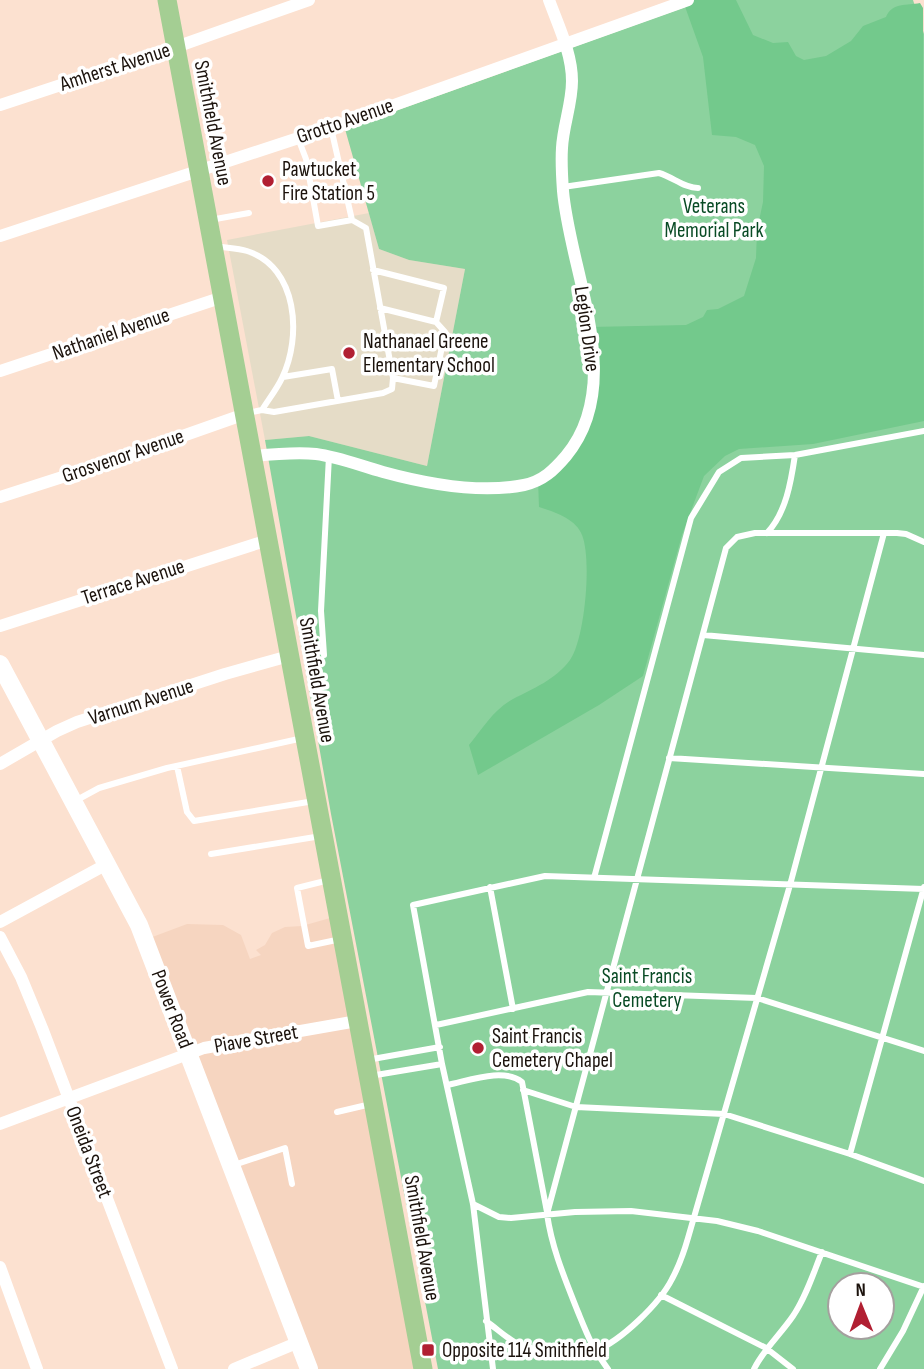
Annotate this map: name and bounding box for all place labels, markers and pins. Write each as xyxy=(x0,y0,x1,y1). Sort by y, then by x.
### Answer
place label: Pawtucket Fire Station 5 xyxy=(282,157,375,206)
marker: Pawtucket Fire Station 5 xyxy=(260,173,276,189)
place label: Nathanael Greene Elementary School xyxy=(363,329,495,378)
marker: Nathanael Greene Elementary School xyxy=(341,345,357,361)
place label: Saint Francis Cemetery Chapel xyxy=(492,1024,613,1073)
marker: Saint Francis Cemetery Chapel xyxy=(470,1040,486,1056)
place label: Opposite 114 Smithfield xyxy=(442,1338,607,1363)
marker: Opposite 114 Smithfield xyxy=(420,1342,436,1358)

